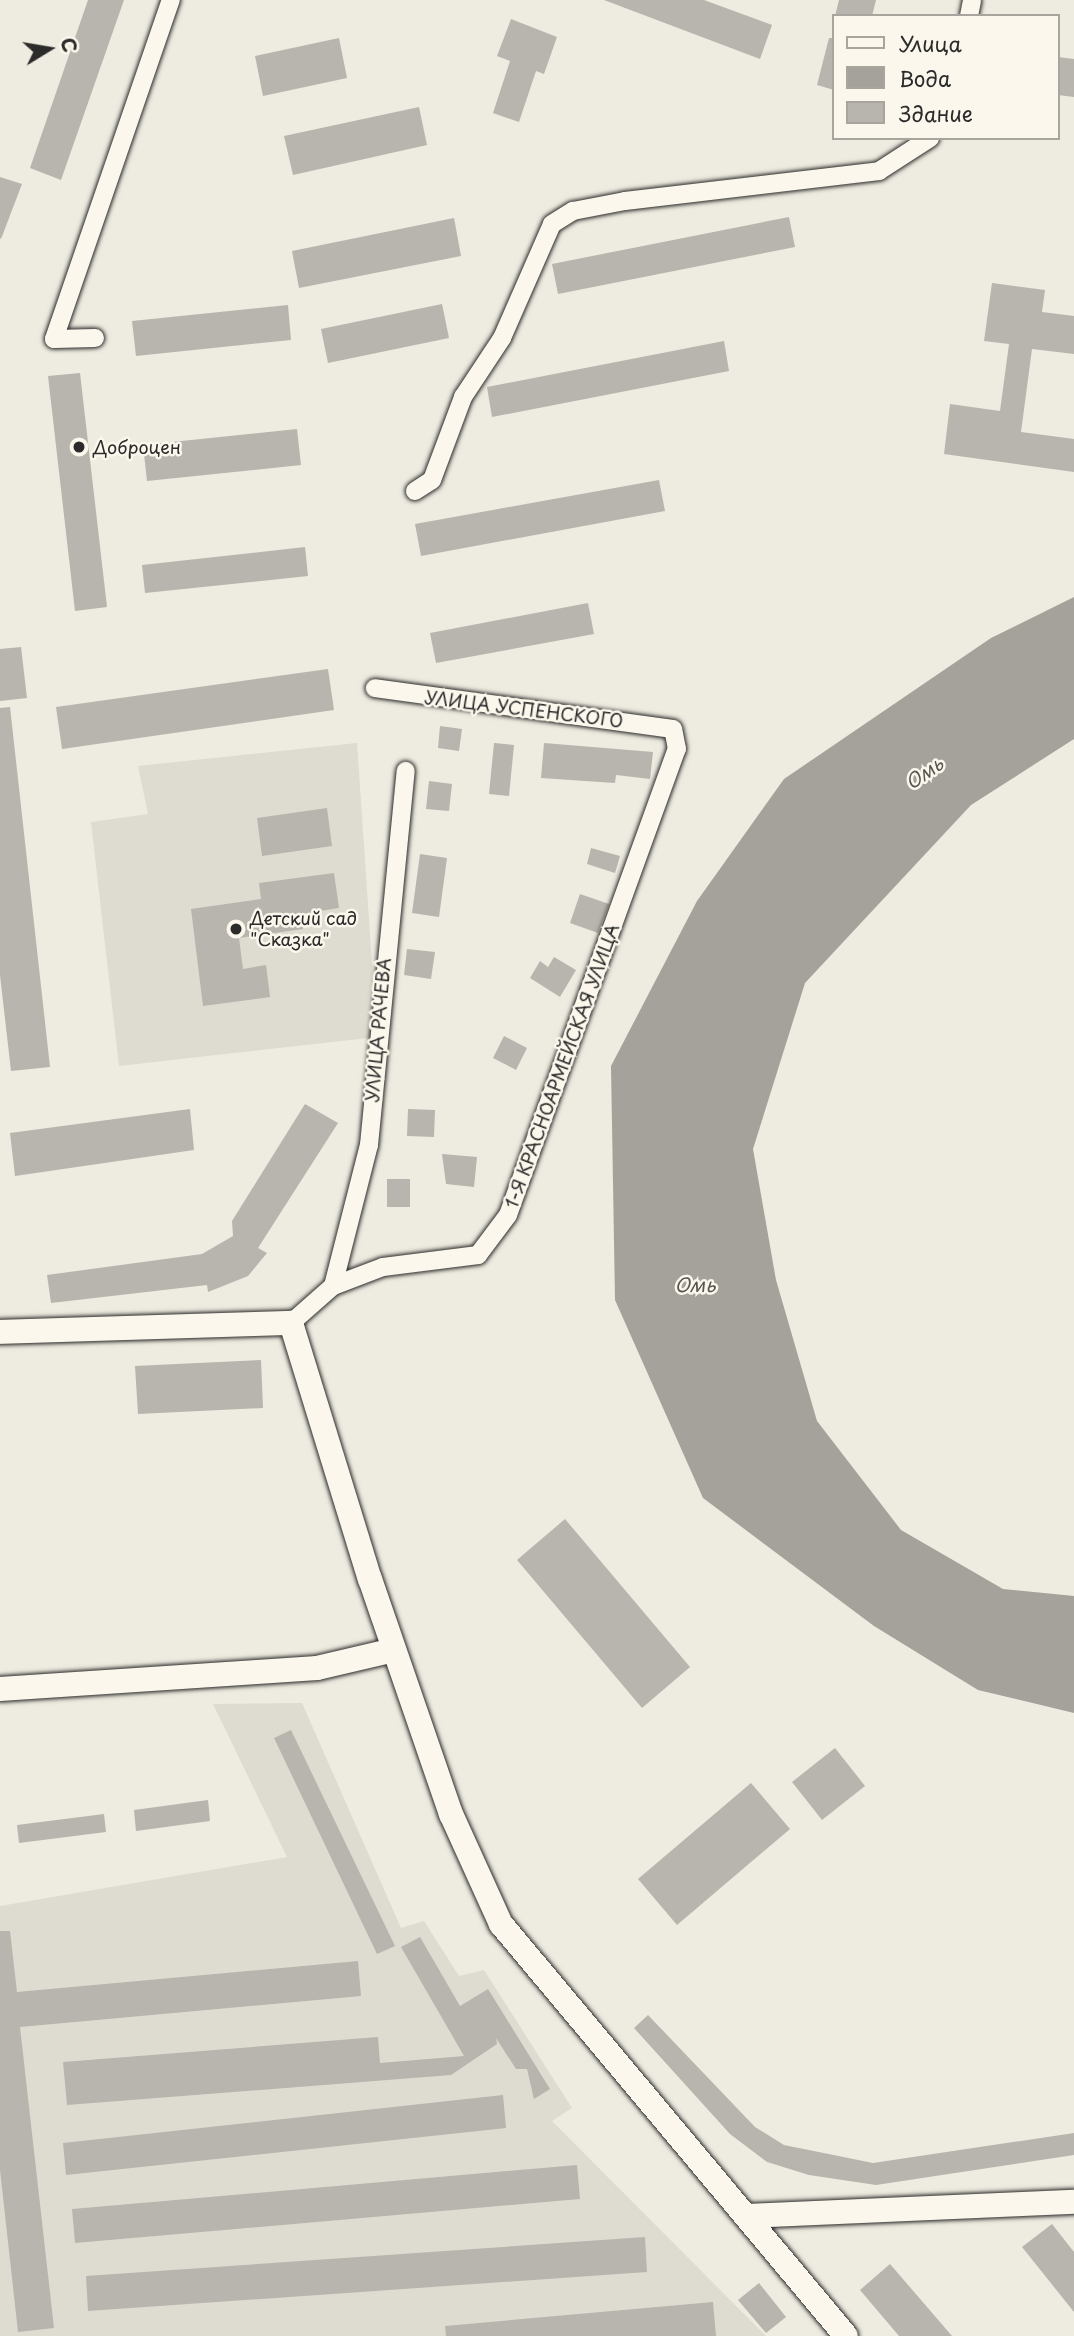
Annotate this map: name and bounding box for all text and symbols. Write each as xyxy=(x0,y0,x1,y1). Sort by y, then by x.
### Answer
north arrow xyxy=(14,14,84,84)
legend xyxy=(832,14,1060,140)
text: Улица xyxy=(899,27,962,59)
text: С xyxy=(55,35,85,55)
text: Вода xyxy=(899,62,951,94)
text: Здание xyxy=(899,97,973,129)
place label: Доброцен xyxy=(93,436,181,458)
marker: Доброцен xyxy=(71,439,87,455)
street label: УЛИЦА УСПЕНСКОГО xyxy=(423,686,625,732)
water label: Омь xyxy=(901,752,947,794)
place label: Детский сад "Сказка" xyxy=(250,908,359,950)
marker: Детский сад "Сказка" xyxy=(228,921,244,937)
street label: 1-Я КРАСНОАРМЕЙСКАЯ УЛИЦА xyxy=(500,921,624,1211)
street label: УЛИЦА РАЧЕВА xyxy=(361,957,395,1103)
water label: Омь xyxy=(675,1274,715,1296)

